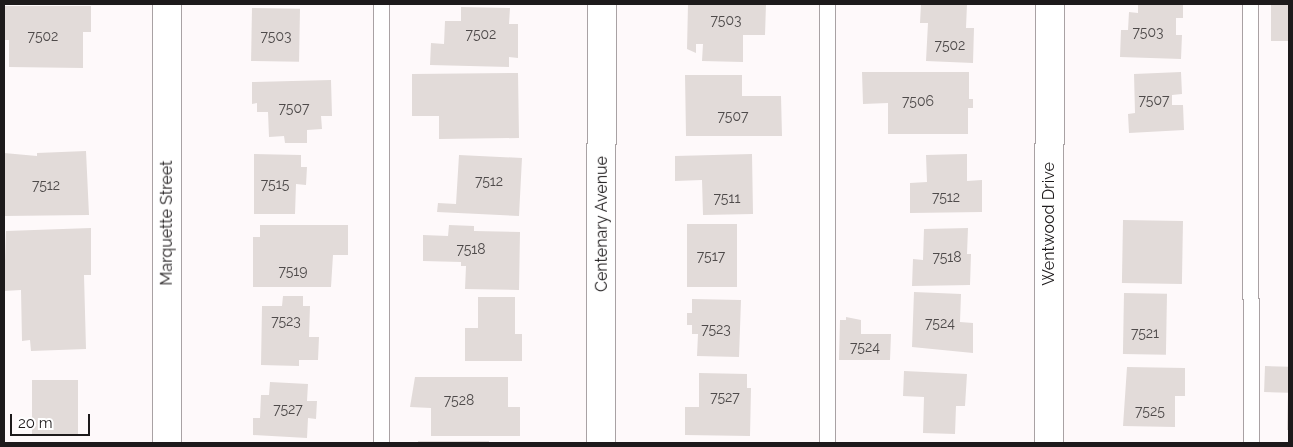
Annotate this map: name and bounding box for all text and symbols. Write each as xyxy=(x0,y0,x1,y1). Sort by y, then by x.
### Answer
house number: 7503 xyxy=(711,12,741,28)
house number: 7503 xyxy=(1133,24,1163,40)
house number: 7502 xyxy=(466,26,496,42)
house number: 7502 xyxy=(28,28,58,44)
house number: 7503 xyxy=(261,28,291,44)
house number: 7502 xyxy=(935,37,965,53)
house number: 7507 xyxy=(1139,92,1169,108)
house number: 7506 xyxy=(902,93,934,109)
house number: 7507 xyxy=(279,100,309,116)
house number: 7507 xyxy=(718,108,748,124)
street label: Centenary Avenue xyxy=(592,156,612,292)
street label: Marquette Street xyxy=(157,160,177,286)
street label: Wentwood Drive xyxy=(1039,162,1059,286)
house number: 7512 xyxy=(475,173,503,189)
house number: 7515 xyxy=(261,176,289,192)
house number: 7512 xyxy=(32,177,60,193)
house number: 7512 xyxy=(932,189,960,205)
house number: 7511 xyxy=(714,190,740,206)
house number: 7518 xyxy=(456,241,486,257)
house number: 7517 xyxy=(697,248,725,264)
house number: 7518 xyxy=(932,249,962,265)
house number: 7519 xyxy=(278,263,308,279)
house number: 7523 xyxy=(271,313,301,329)
house number: 7524 xyxy=(925,315,955,331)
house number: 7523 xyxy=(701,321,731,337)
house number: 7521 xyxy=(1131,325,1159,341)
house number: 7524 xyxy=(850,339,880,355)
house number: 7527 xyxy=(710,389,740,405)
house number: 7528 xyxy=(444,392,474,408)
house number: 7527 xyxy=(273,401,303,417)
house number: 7525 xyxy=(1135,403,1165,419)
scale bar xyxy=(12,404,92,436)
text: 20 m xyxy=(18,414,53,432)

